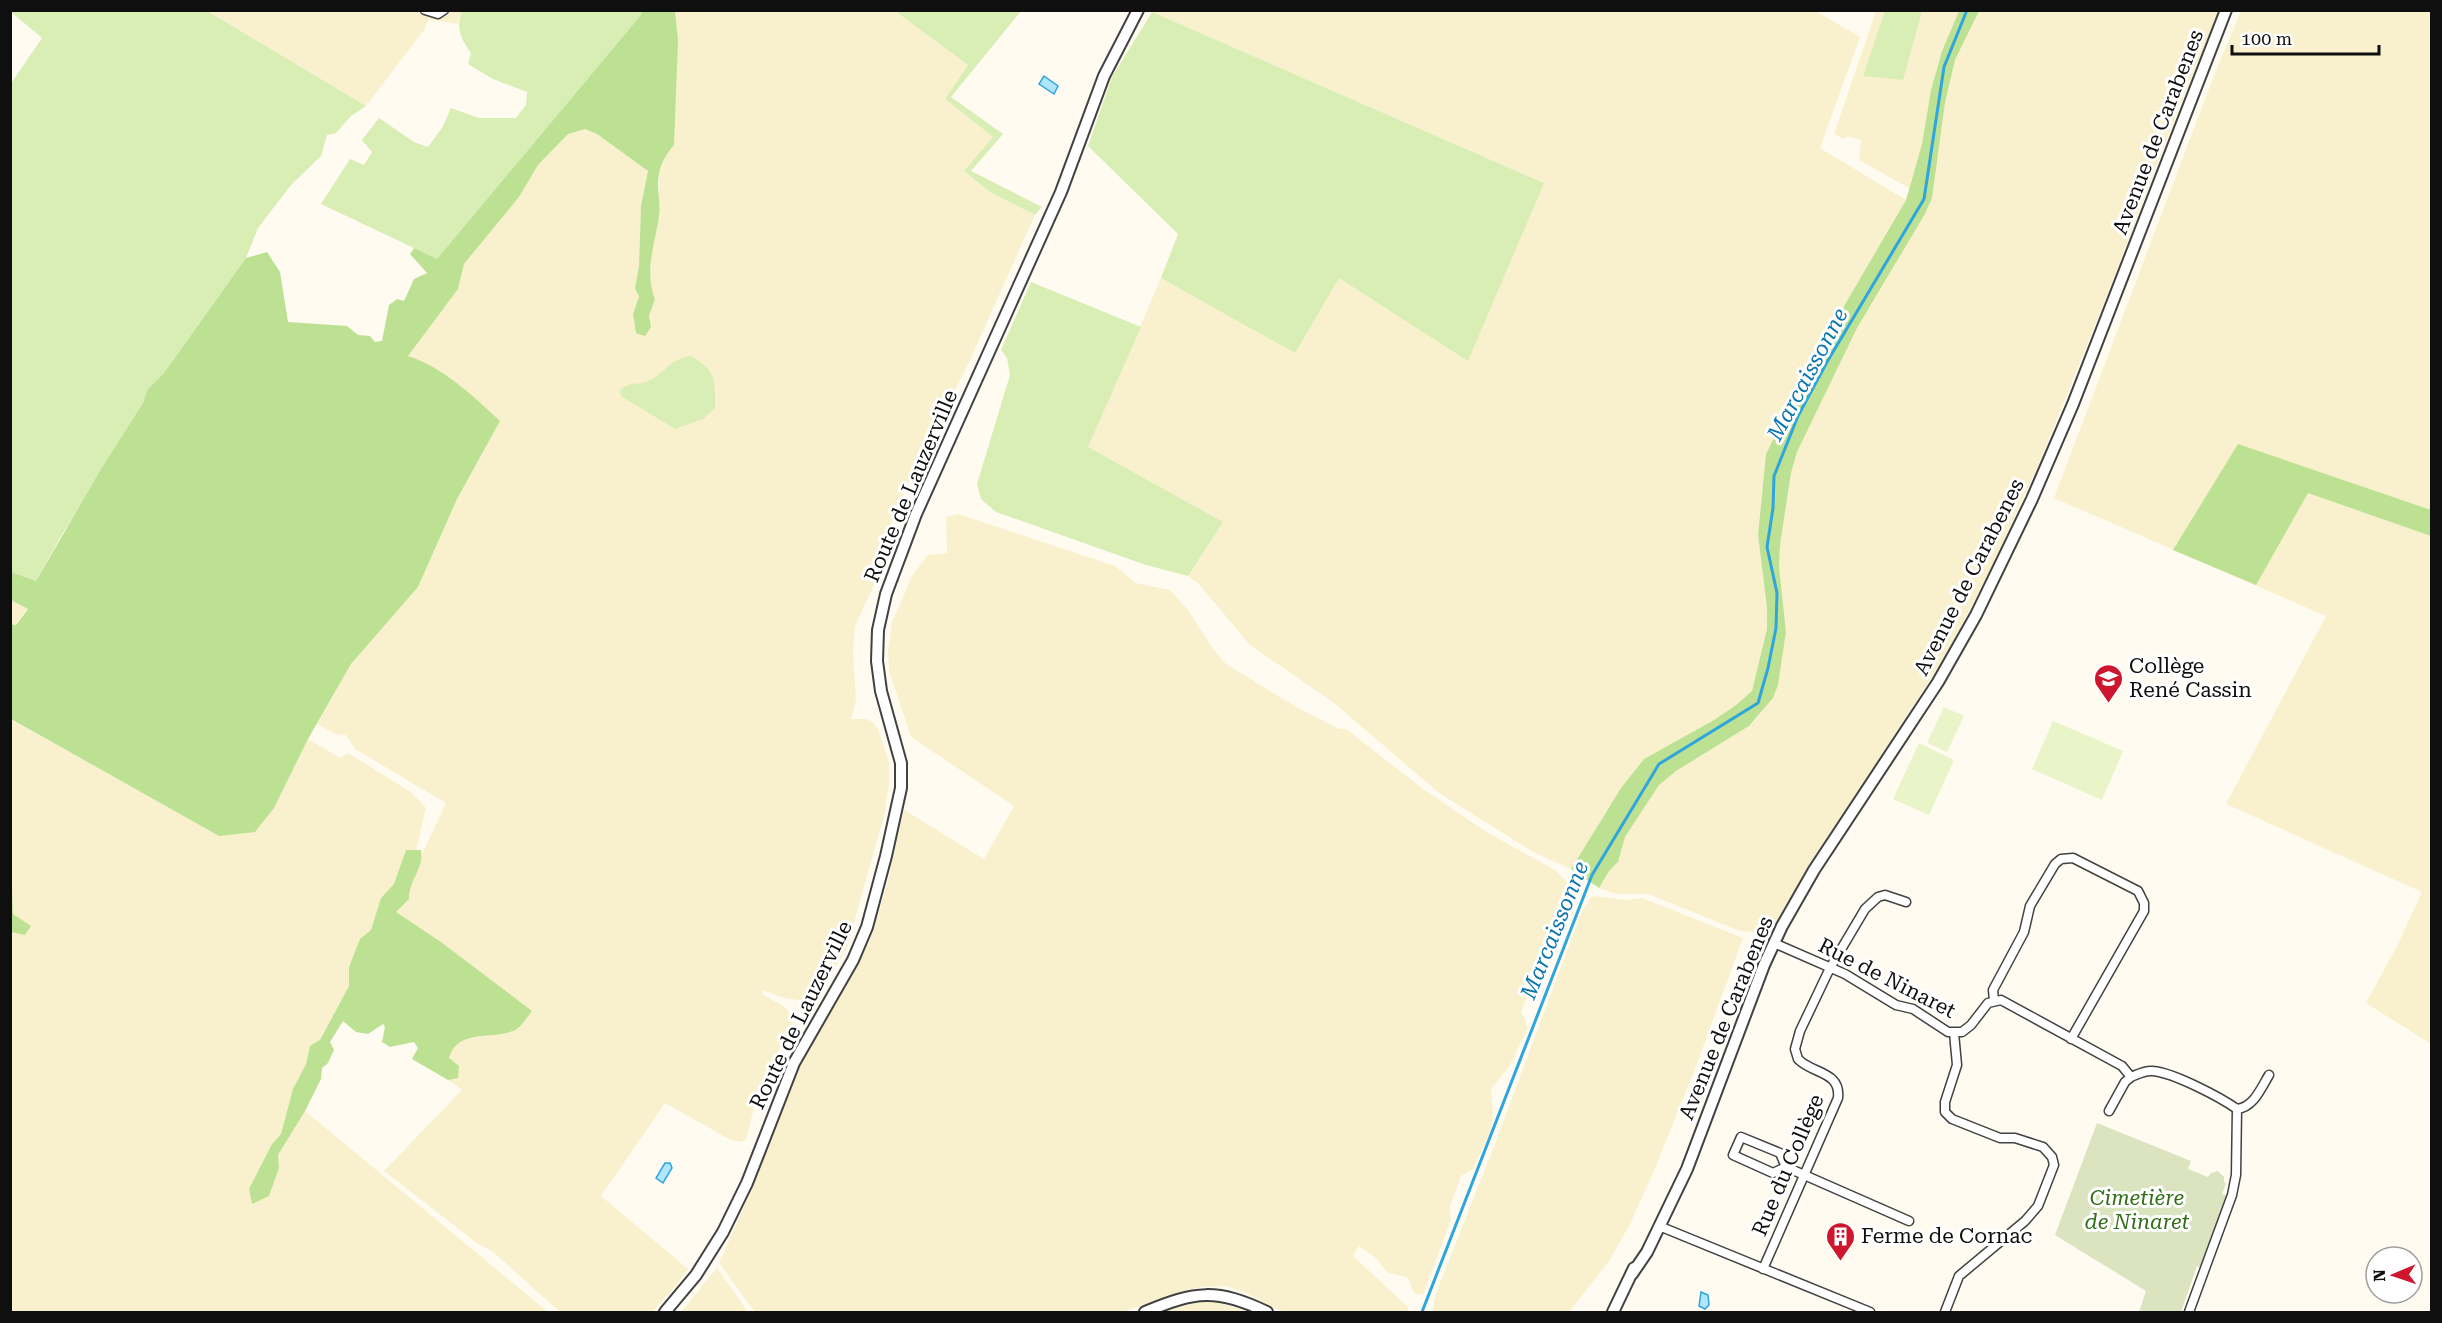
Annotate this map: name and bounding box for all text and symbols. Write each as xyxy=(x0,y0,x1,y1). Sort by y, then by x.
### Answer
scale bar xyxy=(2232,18,2379,56)
street label: Avenue de Carabenes xyxy=(2108,26,2208,238)
text: 100 m xyxy=(2241,28,2292,49)
water label: Marcaissonne xyxy=(1762,304,1853,445)
street label: Route de Lauzerville xyxy=(860,386,962,586)
street label: Avenue de Carabenes xyxy=(1909,475,2029,679)
place label: Collège René Cassin xyxy=(2129,654,2252,702)
school or university icon: Collège René Cassin xyxy=(2092,662,2124,704)
water label: Marcaissonne xyxy=(1515,858,1593,1004)
street label: Avenue de Carabenes xyxy=(1674,913,1778,1123)
street label: Route de Lauzerville xyxy=(745,917,857,1113)
street label: Rue de Ninaret xyxy=(1814,933,1960,1023)
street label: Rue du Collège xyxy=(1747,1091,1829,1239)
park label: Cimetière de Ninaret xyxy=(2085,1186,2190,1234)
building icon: Ferme de Cornac xyxy=(1824,1220,1856,1262)
place label: Ferme de Cornac xyxy=(1861,1224,2033,1248)
north arrow xyxy=(2364,1245,2424,1305)
text: N xyxy=(2370,1269,2389,1282)

